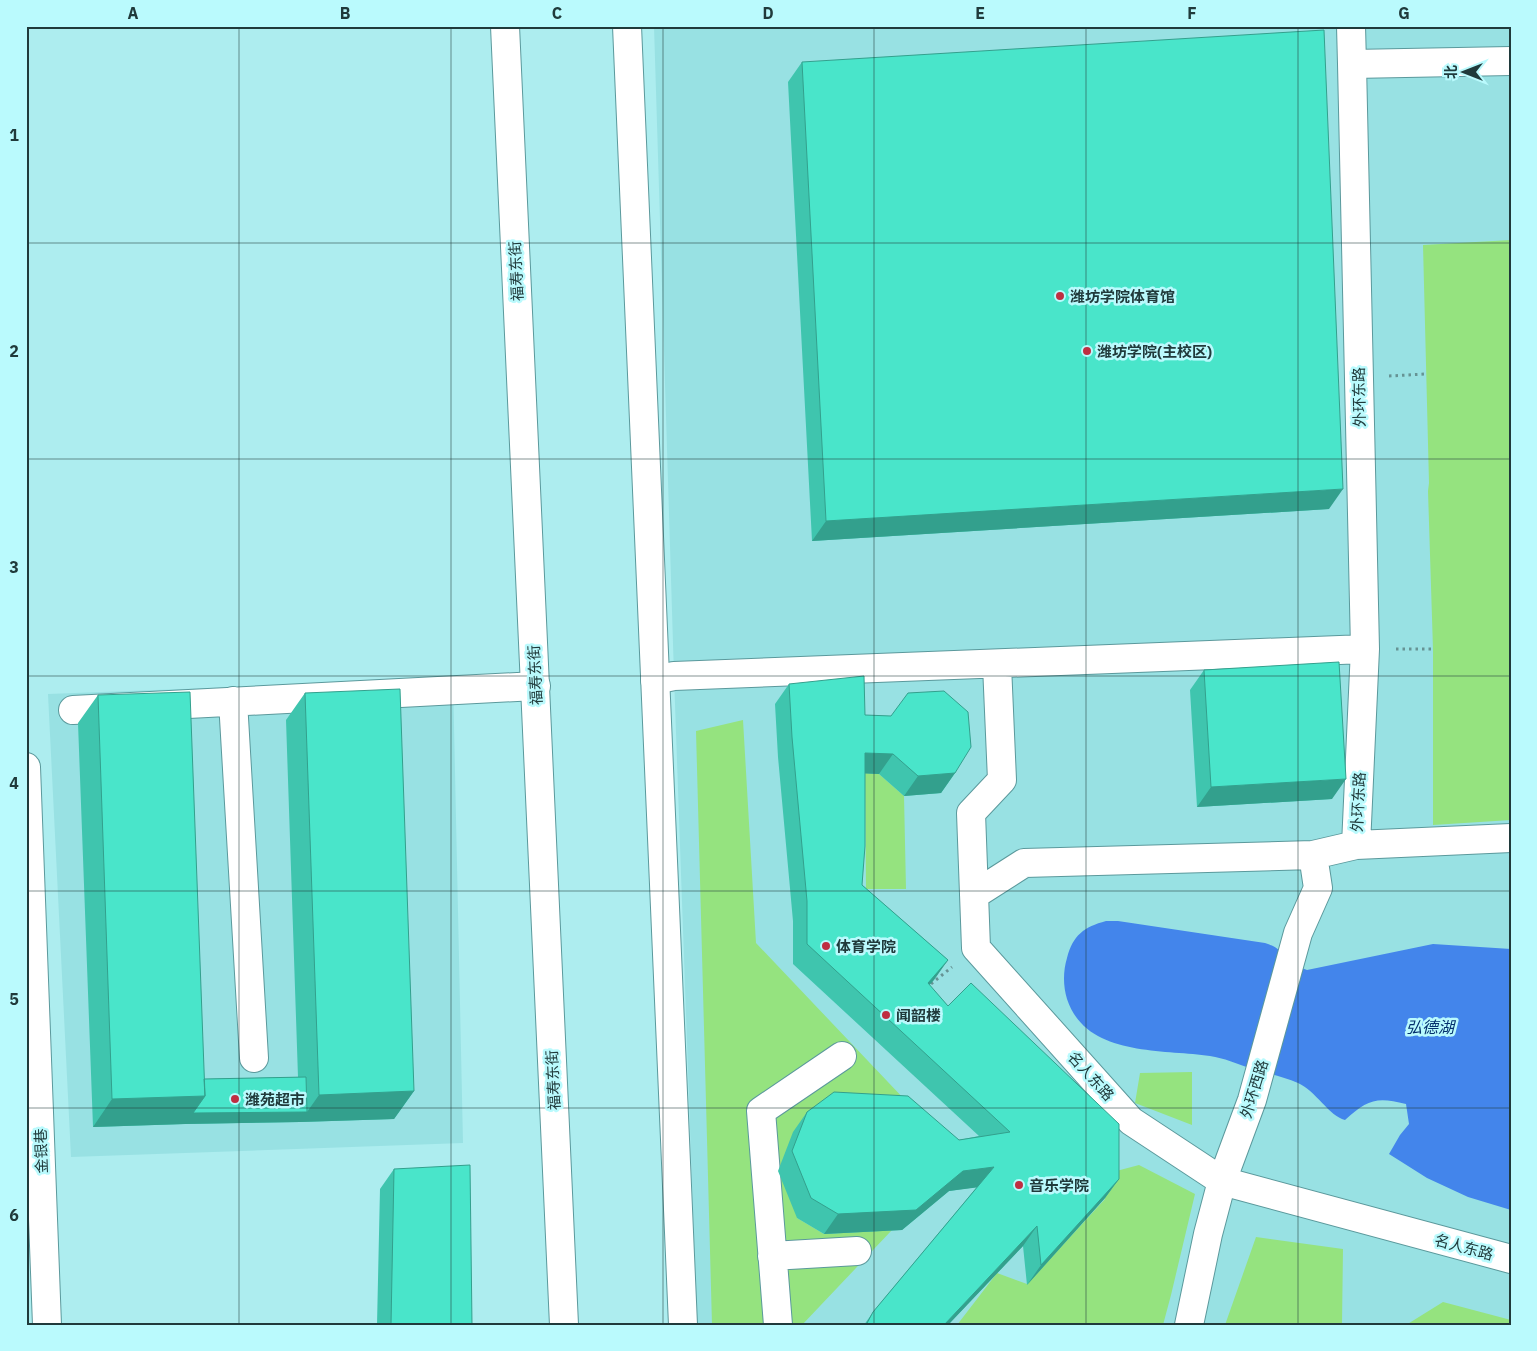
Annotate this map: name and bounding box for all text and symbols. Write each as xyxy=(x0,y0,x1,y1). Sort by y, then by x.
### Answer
text: A xyxy=(128,3,139,23)
text: B xyxy=(340,3,351,23)
text: C xyxy=(552,3,562,23)
text: D xyxy=(762,3,774,23)
text: E xyxy=(975,3,985,23)
text: F xyxy=(1187,3,1197,23)
text: G xyxy=(1398,3,1410,23)
north arrow xyxy=(1440,48,1490,98)
text: 北 xyxy=(1442,65,1460,79)
text: 1 xyxy=(9,125,19,145)
street label: 福寿东街 xyxy=(505,241,527,301)
place label: 潍坊学院体育馆 xyxy=(1070,287,1175,306)
marker: 潍坊学院体育馆 xyxy=(1054,290,1066,302)
text: 2 xyxy=(9,341,19,361)
place label: 潍坊学院(主校区) xyxy=(1097,342,1212,361)
marker: 潍坊学院(主校区) xyxy=(1081,345,1093,357)
street label: 外环东路 xyxy=(1349,367,1369,427)
text: 3 xyxy=(9,557,19,577)
street label: 福寿东街 xyxy=(524,645,546,705)
street label: 外环东路 xyxy=(1347,772,1369,832)
text: 4 xyxy=(9,773,19,793)
place label: 体育学院 xyxy=(836,937,896,956)
marker: 体育学院 xyxy=(820,940,832,952)
text: 5 xyxy=(9,989,19,1009)
place label: 闻韶楼 xyxy=(896,1006,941,1025)
marker: 闻韶楼 xyxy=(880,1009,892,1021)
water label: 弘德湖 xyxy=(1406,1017,1457,1037)
street label: 名人东路 xyxy=(1064,1047,1118,1105)
street label: 福寿东街 xyxy=(542,1050,564,1110)
street label: 外环西路 xyxy=(1236,1058,1272,1120)
place label: 潍苑超市 xyxy=(245,1090,305,1109)
marker: 潍苑超市 xyxy=(229,1093,241,1105)
street label: 金银巷 xyxy=(31,1128,51,1174)
place label: 音乐学院 xyxy=(1029,1176,1089,1195)
marker: 音乐学院 xyxy=(1013,1179,1025,1191)
text: 6 xyxy=(9,1205,19,1225)
street label: 名人东路 xyxy=(1433,1230,1495,1264)

